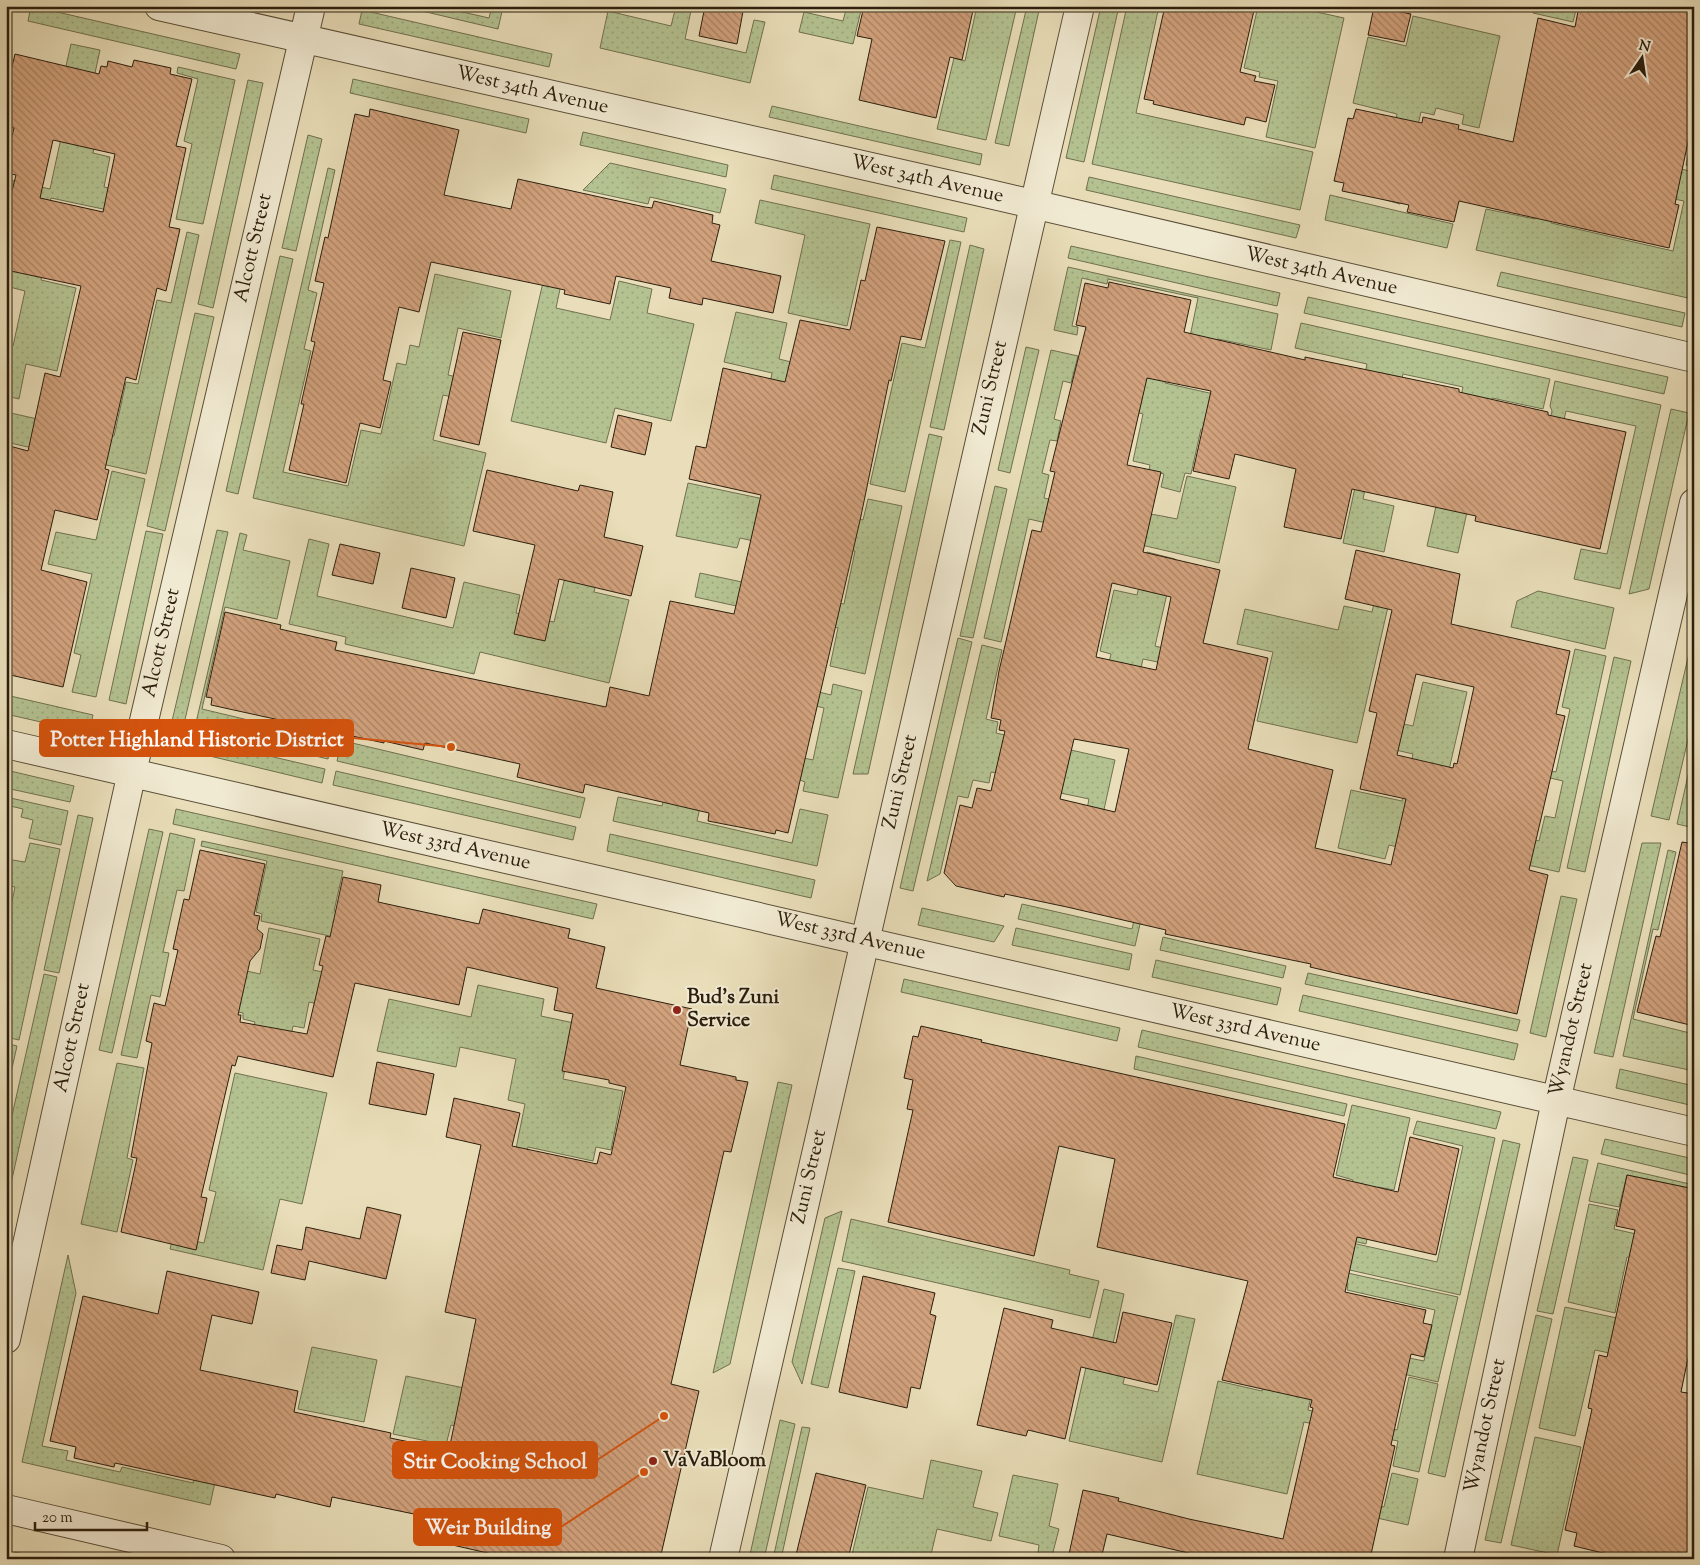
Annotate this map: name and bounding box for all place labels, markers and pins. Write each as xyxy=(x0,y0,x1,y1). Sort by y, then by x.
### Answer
callout: Potter Highland Historic District xyxy=(40,720,353,756)
place label: Bud’s Zuni Service xyxy=(687,984,780,1036)
marker: Bud’s Zuni Service xyxy=(671,1004,683,1016)
callout: Stir Cooking School xyxy=(393,1442,597,1478)
place label: VaVaBloom xyxy=(663,1447,766,1476)
marker: VaVaBloom xyxy=(647,1455,659,1467)
callout: Weir Building xyxy=(414,1509,561,1545)

